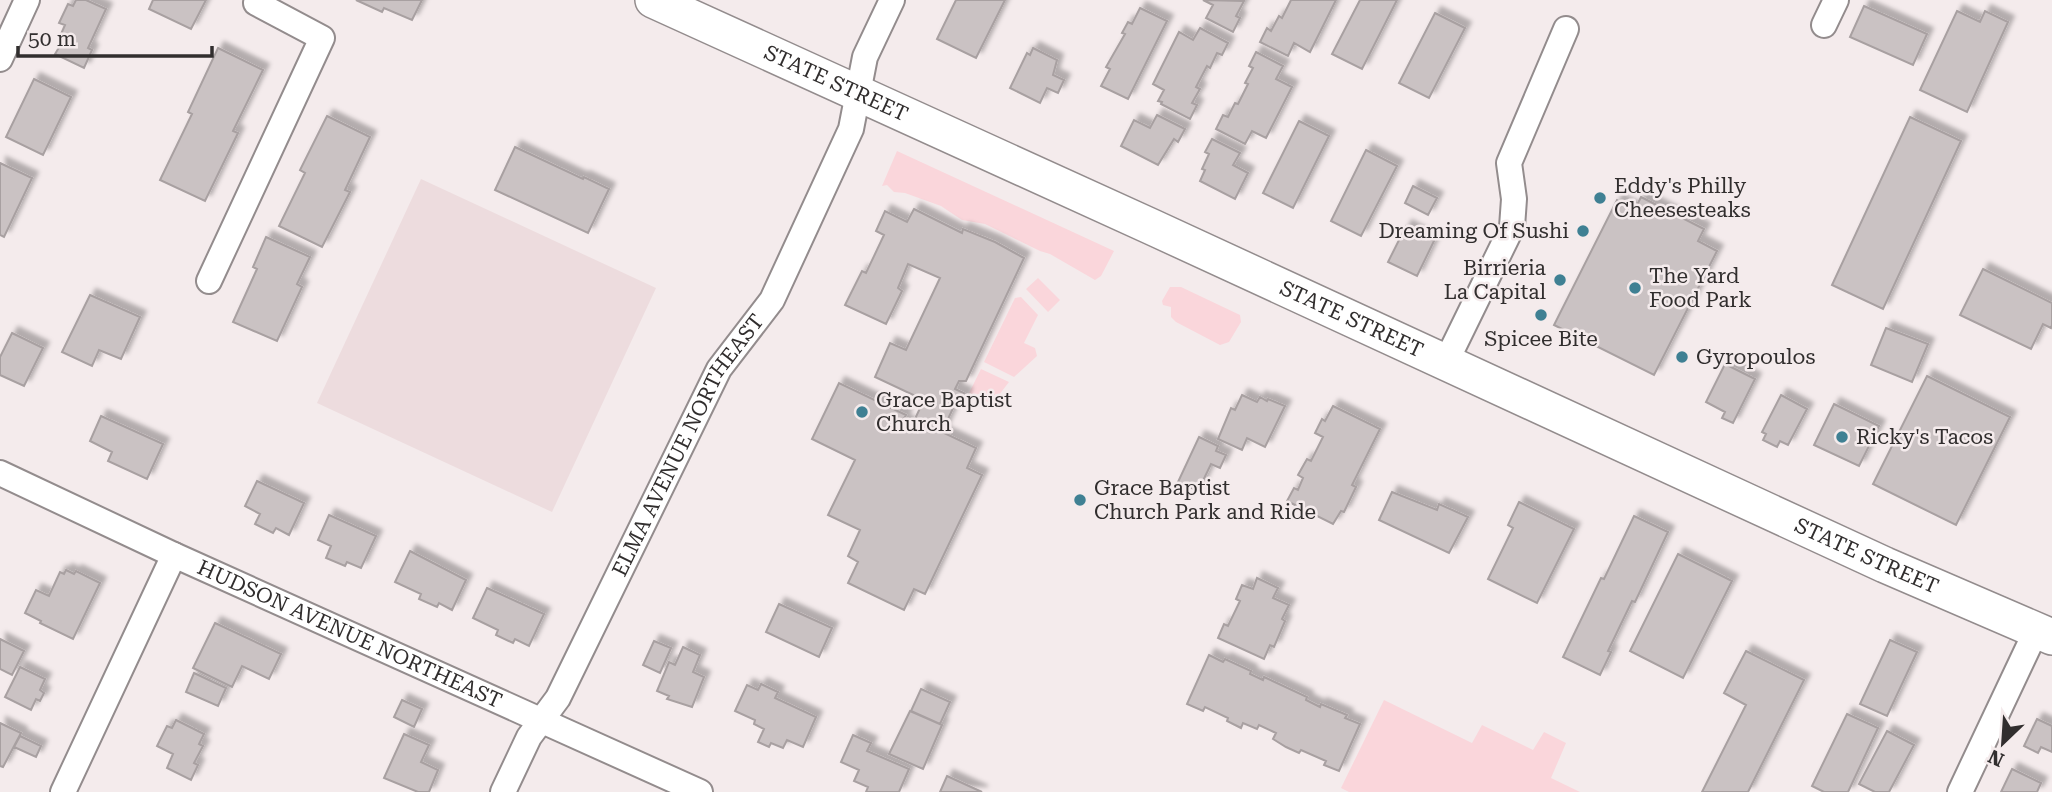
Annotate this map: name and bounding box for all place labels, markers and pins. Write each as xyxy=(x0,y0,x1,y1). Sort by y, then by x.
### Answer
place label: Eddy's Philly Cheesesteaks xyxy=(1614,174,1751,222)
marker: Eddy's Philly Cheesesteaks xyxy=(1592,190,1608,206)
place label: Dreaming Of Sushi xyxy=(1378,219,1569,243)
marker: Dreaming Of Sushi xyxy=(1575,223,1591,239)
place label: Birrieria La Capital xyxy=(1444,256,1547,304)
place label: The Yard Food Park xyxy=(1649,264,1751,312)
marker: Birrieria La Capital xyxy=(1552,272,1568,288)
marker: The Yard Food Park xyxy=(1627,280,1643,296)
marker: Spicee Bite xyxy=(1533,307,1549,323)
place label: Spicee Bite xyxy=(1484,327,1598,351)
place label: Gyropoulos xyxy=(1696,345,1815,369)
marker: Gyropoulos xyxy=(1674,349,1690,365)
place label: Grace Baptist Church xyxy=(876,388,1012,436)
marker: Grace Baptist Church xyxy=(854,404,870,420)
place label: Ricky's Tacos xyxy=(1856,425,1993,449)
marker: Ricky's Tacos xyxy=(1834,429,1850,445)
place label: Grace Baptist Church Park and Ride xyxy=(1094,476,1316,524)
marker: Grace Baptist Church Park and Ride xyxy=(1072,492,1088,508)

